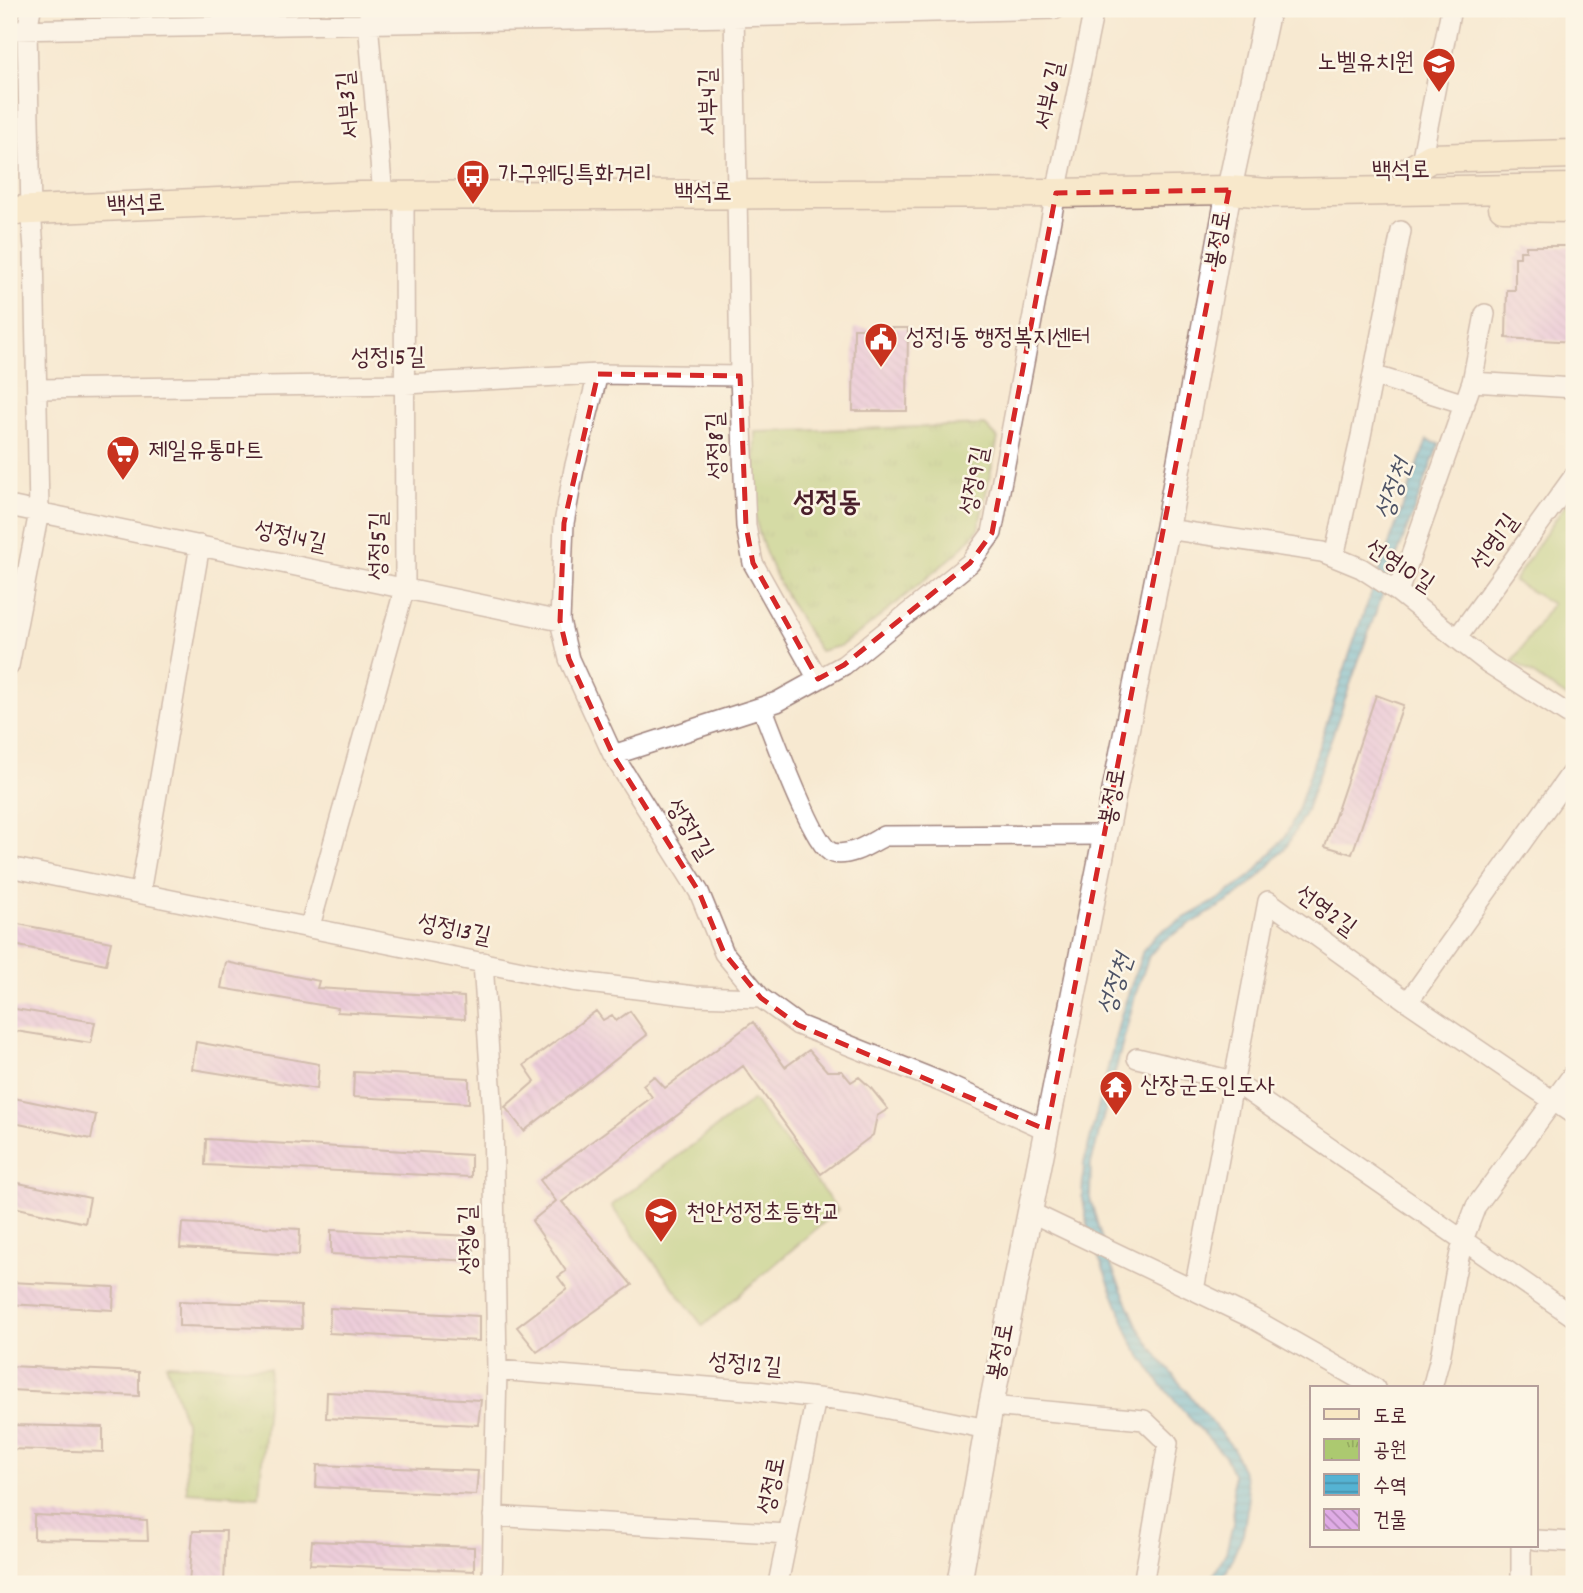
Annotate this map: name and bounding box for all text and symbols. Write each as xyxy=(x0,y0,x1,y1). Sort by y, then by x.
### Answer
school or university icon: 노벨유치원 xyxy=(1420,45,1458,94)
place label: 노벨유치원 xyxy=(1317,47,1414,81)
street label: 서부6길 xyxy=(1027,58,1075,134)
street label: 서부4길 xyxy=(692,68,728,136)
street label: 서부3길 xyxy=(330,69,370,141)
street label: 백석로 xyxy=(1372,154,1430,190)
bus stop icon: 가구웨딩특화거리 xyxy=(454,157,492,206)
place label: 가구웨딩특화거리 xyxy=(498,159,653,193)
street label: 백석로 xyxy=(674,177,732,211)
street label: 백석로 xyxy=(106,188,166,224)
street label: 봉정로 xyxy=(1198,209,1242,271)
public building icon: 성정1동 행정복지센터 xyxy=(862,320,900,369)
place label: 성정1동 행정복지센터 xyxy=(906,322,1091,356)
street label: 성정15길 xyxy=(351,341,425,377)
street label: 성정8길 xyxy=(700,412,736,480)
supermarket icon: 제일유통마트 xyxy=(104,433,142,482)
place label: 제일유통마트 xyxy=(148,435,264,469)
street label: 성정9길 xyxy=(953,444,999,518)
water label: 성정천 xyxy=(1367,451,1424,526)
district label: 성정동 xyxy=(793,485,861,525)
street label: 선영1길 xyxy=(1464,507,1528,579)
street label: 성정5길 xyxy=(362,511,398,581)
street label: 성정14길 xyxy=(251,514,329,562)
street label: 선영10길 xyxy=(1358,532,1440,602)
street label: 봉정로 xyxy=(1092,765,1136,829)
street label: 성정7길 xyxy=(656,793,720,867)
street label: 선영2길 xyxy=(1287,878,1363,946)
street label: 성정13길 xyxy=(414,907,494,955)
water label: 성정천 xyxy=(1089,946,1146,1021)
temple icon: 산장군도인도사 xyxy=(1097,1068,1135,1117)
place label: 산장군도인도사 xyxy=(1140,1070,1275,1104)
school or university icon: 천안성정초등학교 xyxy=(642,1195,680,1244)
place label: 천안성정초등학교 xyxy=(686,1197,841,1231)
street label: 성정6길 xyxy=(452,1205,488,1275)
street label: 봉정로 xyxy=(980,1320,1024,1384)
street label: 성정12길 xyxy=(707,1346,783,1386)
legend xyxy=(1310,1386,1538,1548)
text: 도로 xyxy=(1373,1403,1407,1433)
text: 공원 xyxy=(1373,1437,1407,1467)
street label: 성정로 xyxy=(750,1454,796,1518)
text: 수역 xyxy=(1373,1473,1407,1503)
text: 건물 xyxy=(1373,1507,1407,1537)

